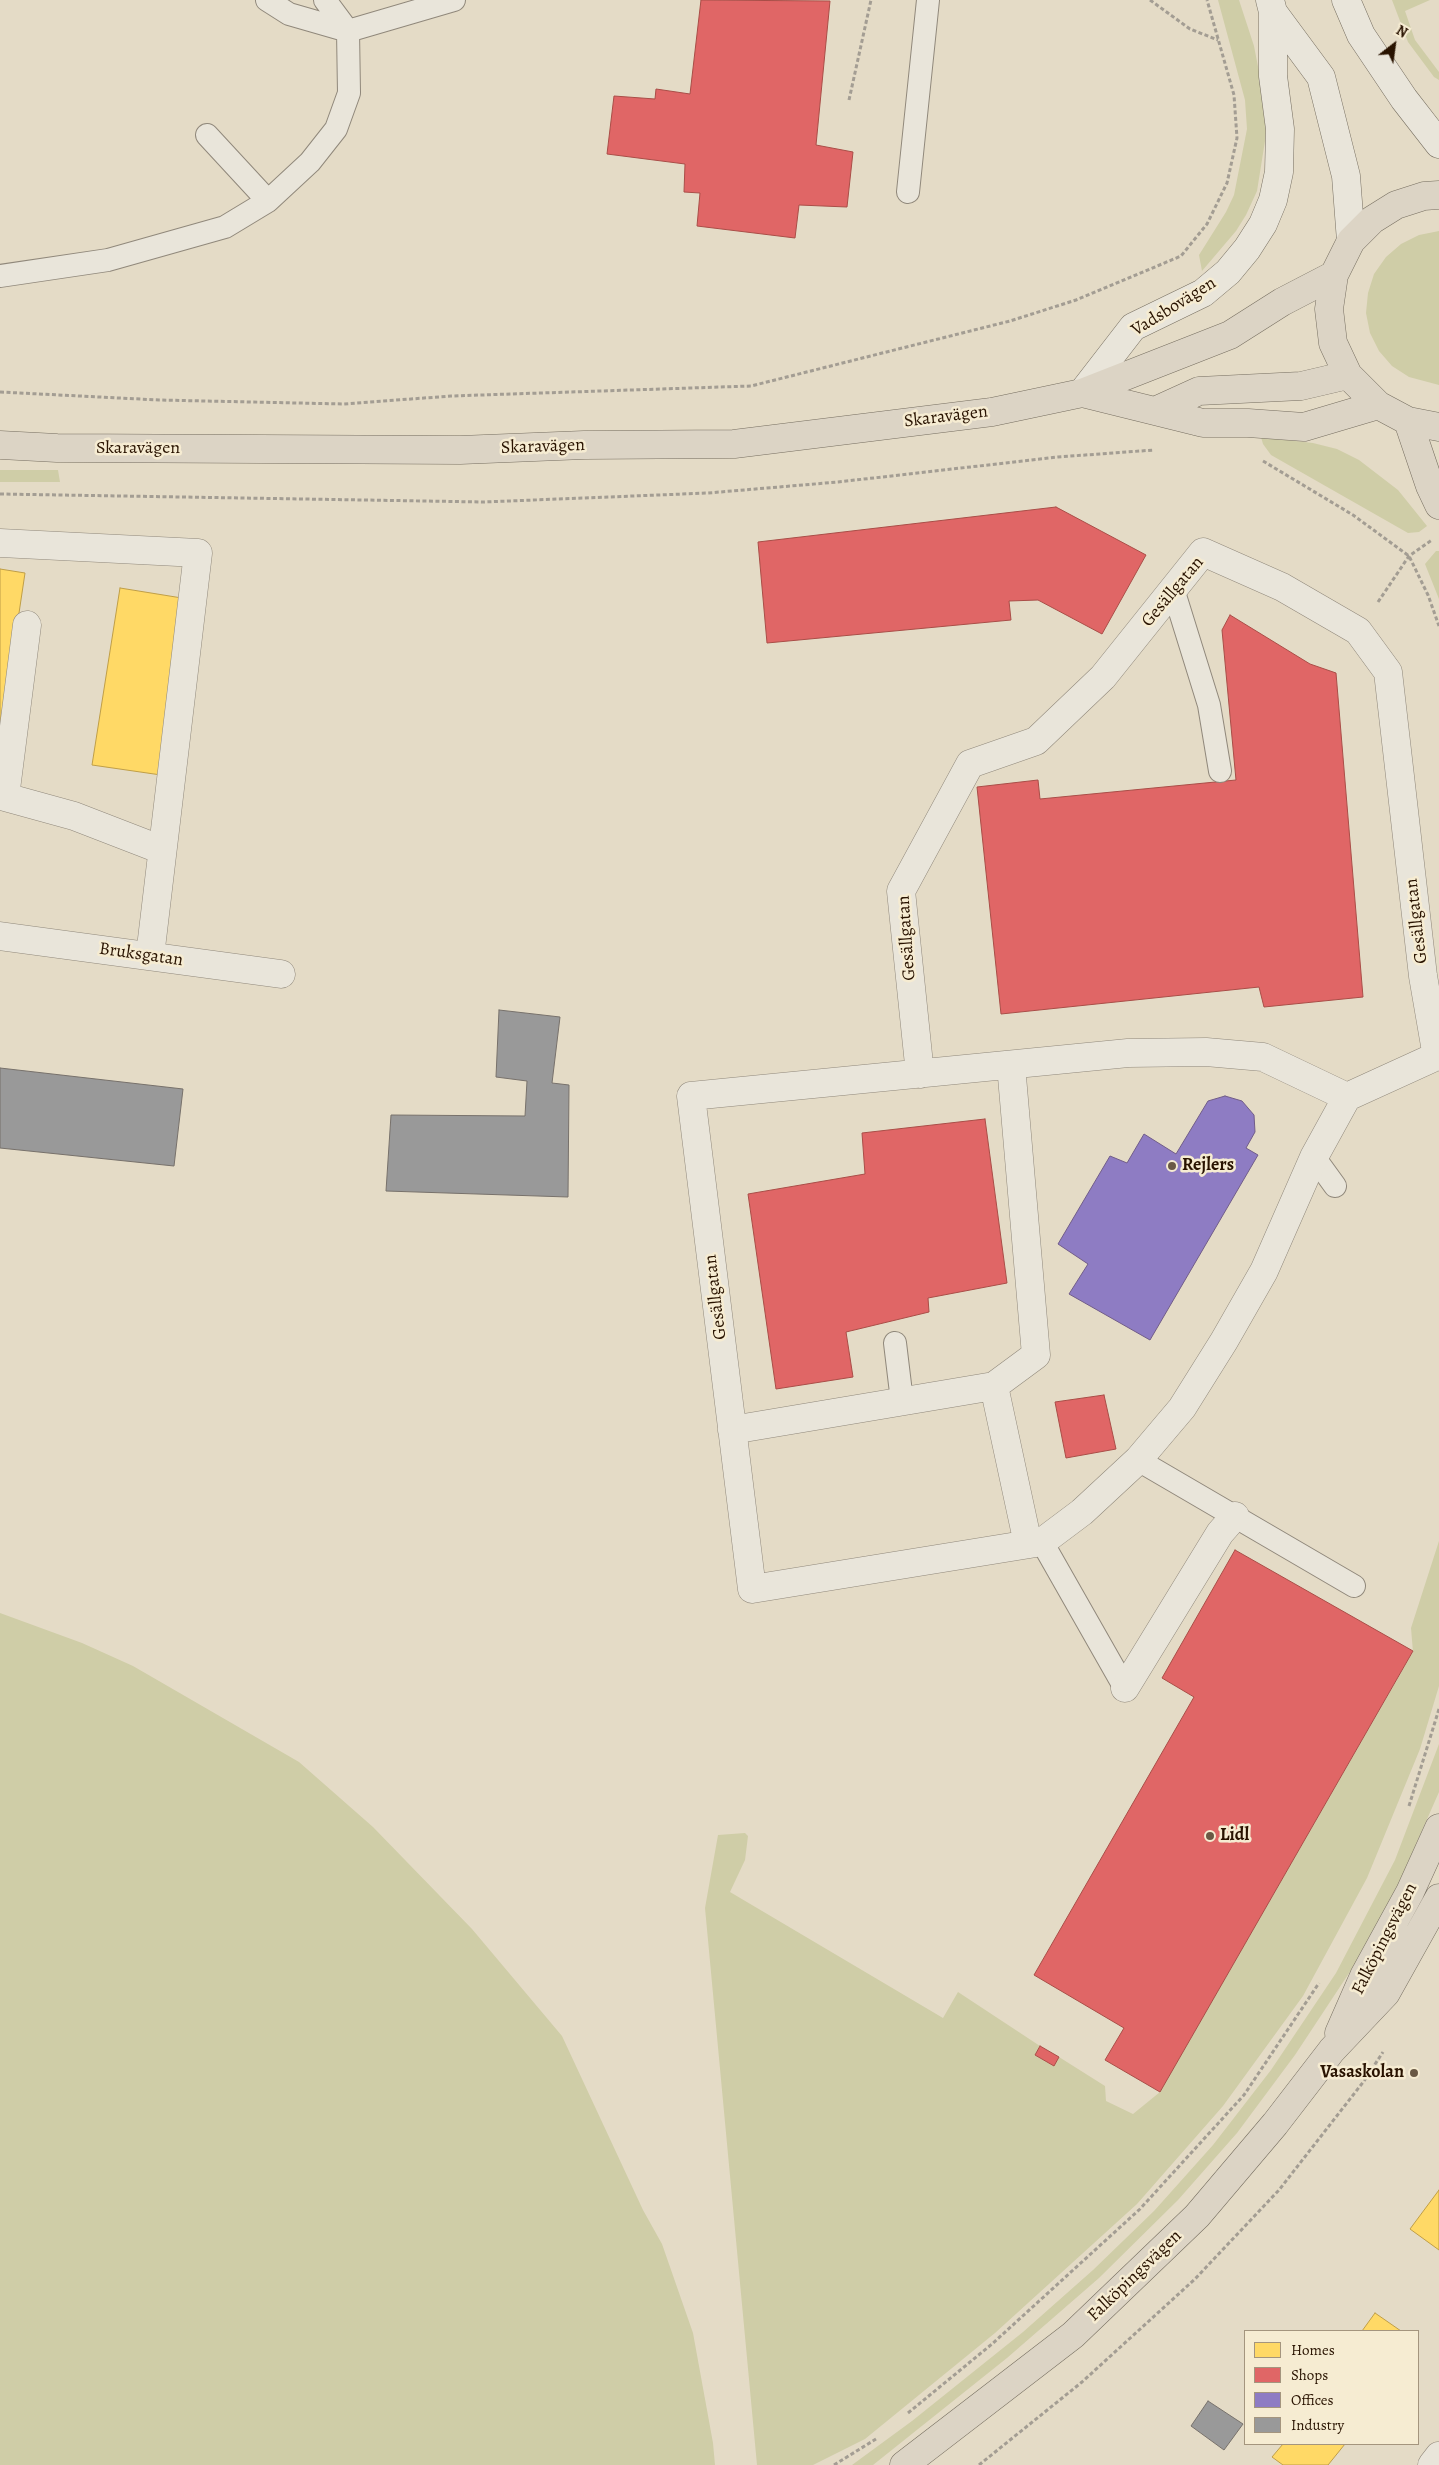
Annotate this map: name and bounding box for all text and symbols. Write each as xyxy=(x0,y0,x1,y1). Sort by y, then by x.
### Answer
north arrow xyxy=(1369,20,1419,70)
text: N xyxy=(1393,21,1411,42)
street label: Vadsbovägen xyxy=(1128,272,1220,342)
street label: Skaravägen xyxy=(903,401,989,433)
street label: Skaravägen xyxy=(501,435,585,459)
street label: Skaravägen xyxy=(96,438,180,460)
street label: Gesällgatan xyxy=(1137,552,1209,632)
street label: Gesällgatan xyxy=(1401,877,1433,965)
street label: Gesällgatan xyxy=(893,895,921,981)
street label: Bruksgatan xyxy=(98,938,184,972)
place label: Rejlers xyxy=(1182,1155,1234,1177)
marker: Rejlers xyxy=(1166,1160,1178,1172)
street label: Gesällgatan xyxy=(700,1253,732,1341)
place label: Lidl xyxy=(1220,1825,1249,1847)
marker: Lidl xyxy=(1204,1830,1216,1842)
street label: Falköpingsvägen xyxy=(1348,1880,1422,1998)
place label: Vasaskolan xyxy=(1320,2062,1404,2084)
marker: Vasaskolan xyxy=(1408,2067,1420,2079)
street label: Falköpingsvägen xyxy=(1083,2226,1187,2326)
legend xyxy=(1244,2330,1419,2445)
text: Homes xyxy=(1291,2340,1335,2360)
text: Shops xyxy=(1291,2365,1328,2385)
text: Offices xyxy=(1291,2390,1334,2410)
text: Industry xyxy=(1291,2415,1344,2435)

